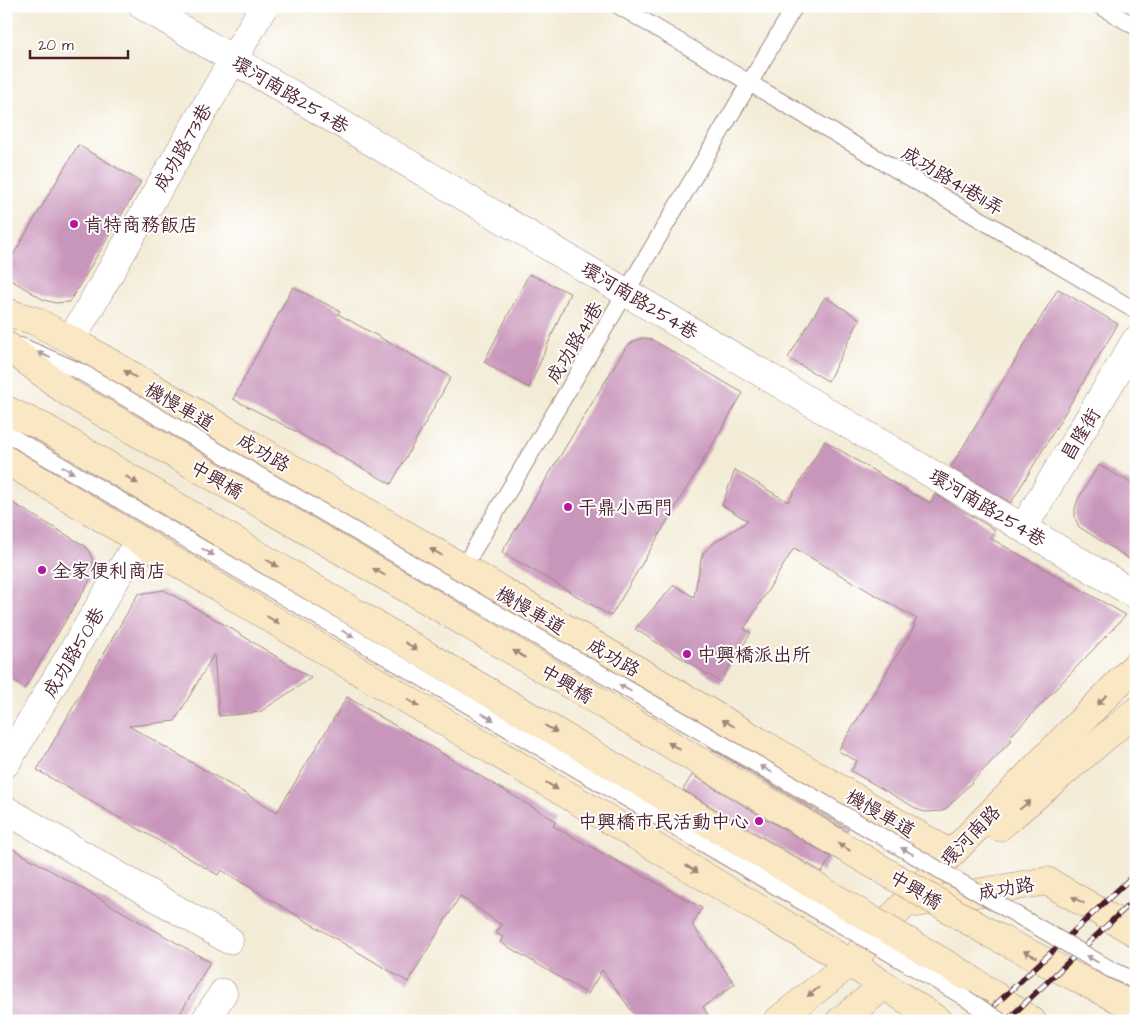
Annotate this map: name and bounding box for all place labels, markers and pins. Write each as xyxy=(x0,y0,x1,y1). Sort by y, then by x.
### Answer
place label: 肯特商務飯店 xyxy=(84,212,198,239)
marker: 肯特商務飯店 xyxy=(68,218,80,230)
place label: 干鼎小西門 xyxy=(578,495,673,522)
marker: 干鼎小西門 xyxy=(562,501,574,513)
place label: 全家便利商店 xyxy=(52,558,166,585)
marker: 全家便利商店 xyxy=(36,564,48,576)
place label: 中興橋派出所 xyxy=(697,642,811,669)
marker: 中興橋派出所 xyxy=(681,648,693,660)
place label: 中興橋市民活動中心 xyxy=(578,809,749,836)
marker: 中興橋市民活動中心 xyxy=(753,815,765,827)

